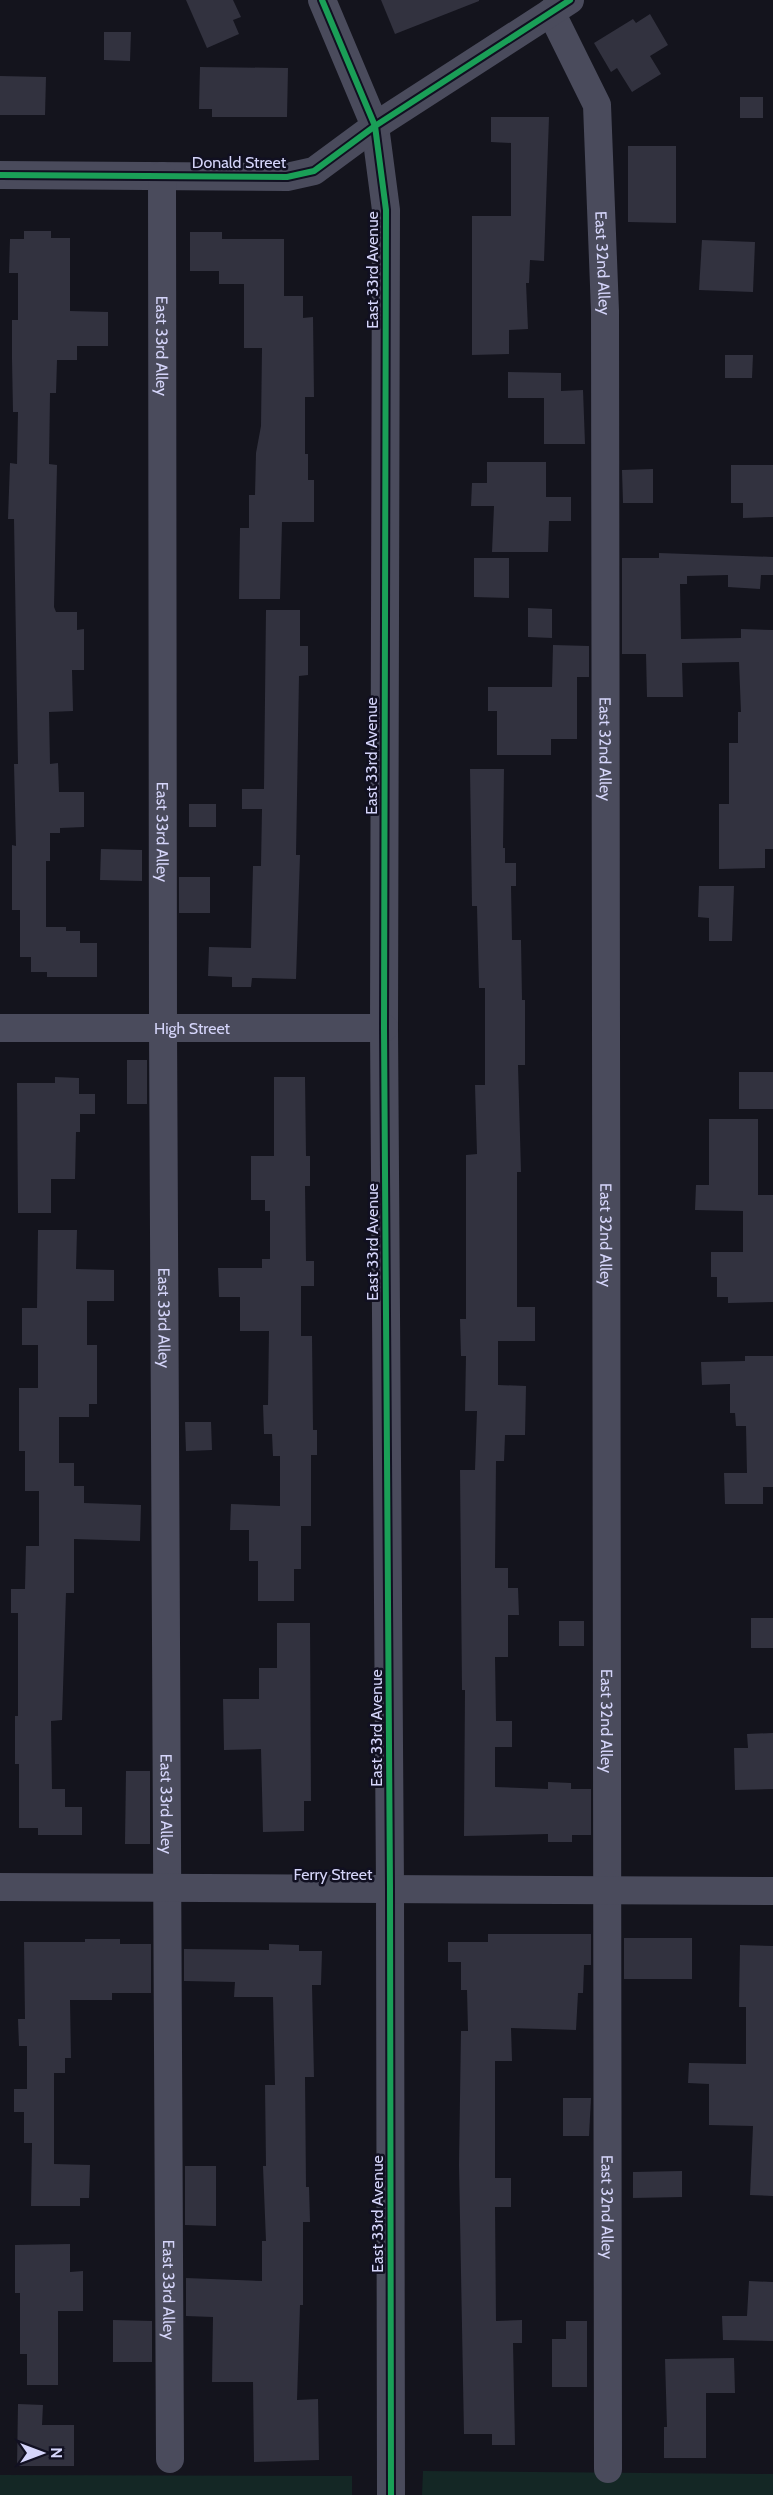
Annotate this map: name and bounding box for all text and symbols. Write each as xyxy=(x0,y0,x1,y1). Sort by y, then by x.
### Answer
street label: Donald Street xyxy=(192,153,287,172)
street label: East 33rd Avenue xyxy=(363,211,382,329)
street label: East 32nd Alley xyxy=(592,211,615,315)
street label: East 33rd Alley xyxy=(153,296,172,396)
street label: East 33rd Avenue xyxy=(362,697,381,815)
street label: East 32nd Alley xyxy=(596,697,615,801)
street label: East 33rd Alley xyxy=(153,782,172,882)
street label: High Street xyxy=(154,1019,231,1038)
street label: East 33rd Avenue xyxy=(363,1183,382,1301)
street label: East 32nd Alley xyxy=(597,1183,616,1287)
street label: East 33rd Alley xyxy=(155,1268,174,1368)
street label: East 33rd Avenue xyxy=(367,1669,386,1787)
street label: East 32nd Alley xyxy=(597,1669,617,1773)
street label: East 33rd Alley xyxy=(157,1754,177,1854)
street label: Ferry Street xyxy=(294,1865,373,1884)
street label: East 33rd Avenue xyxy=(368,2155,387,2273)
street label: East 32nd Alley xyxy=(598,2155,617,2259)
street label: East 33rd Alley xyxy=(159,2240,179,2340)
north arrow xyxy=(12,2423,72,2483)
text: N xyxy=(47,2447,66,2459)

